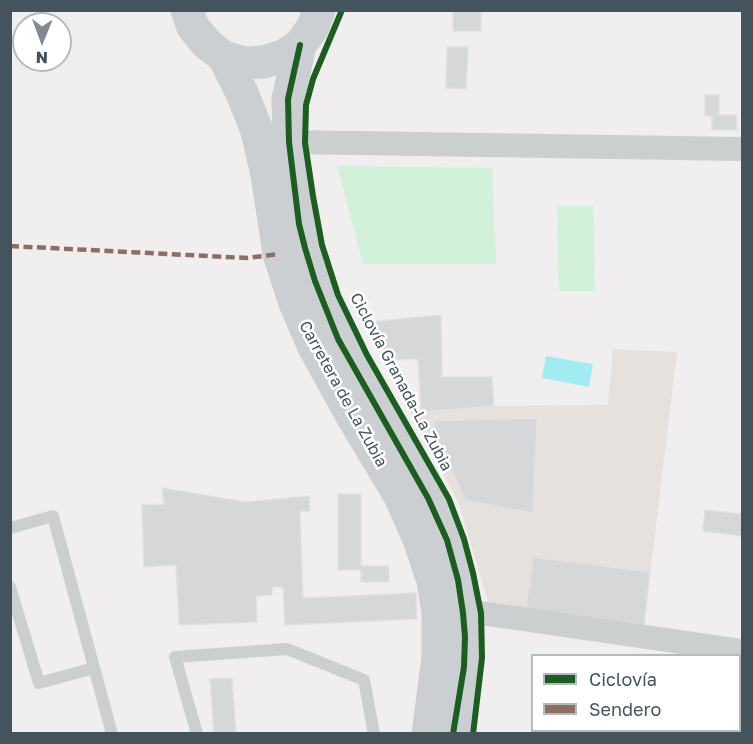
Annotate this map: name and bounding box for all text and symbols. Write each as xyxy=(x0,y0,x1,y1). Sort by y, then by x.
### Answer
north arrow xyxy=(12,12,72,72)
text: N xyxy=(35,48,48,68)
street label: Ciclovía Granada-La Zubia xyxy=(346,290,456,474)
street label: Carretera de La Zubia xyxy=(295,318,391,470)
legend xyxy=(531,654,741,732)
text: Ciclovía xyxy=(589,668,657,690)
text: Sendero xyxy=(589,698,661,720)

